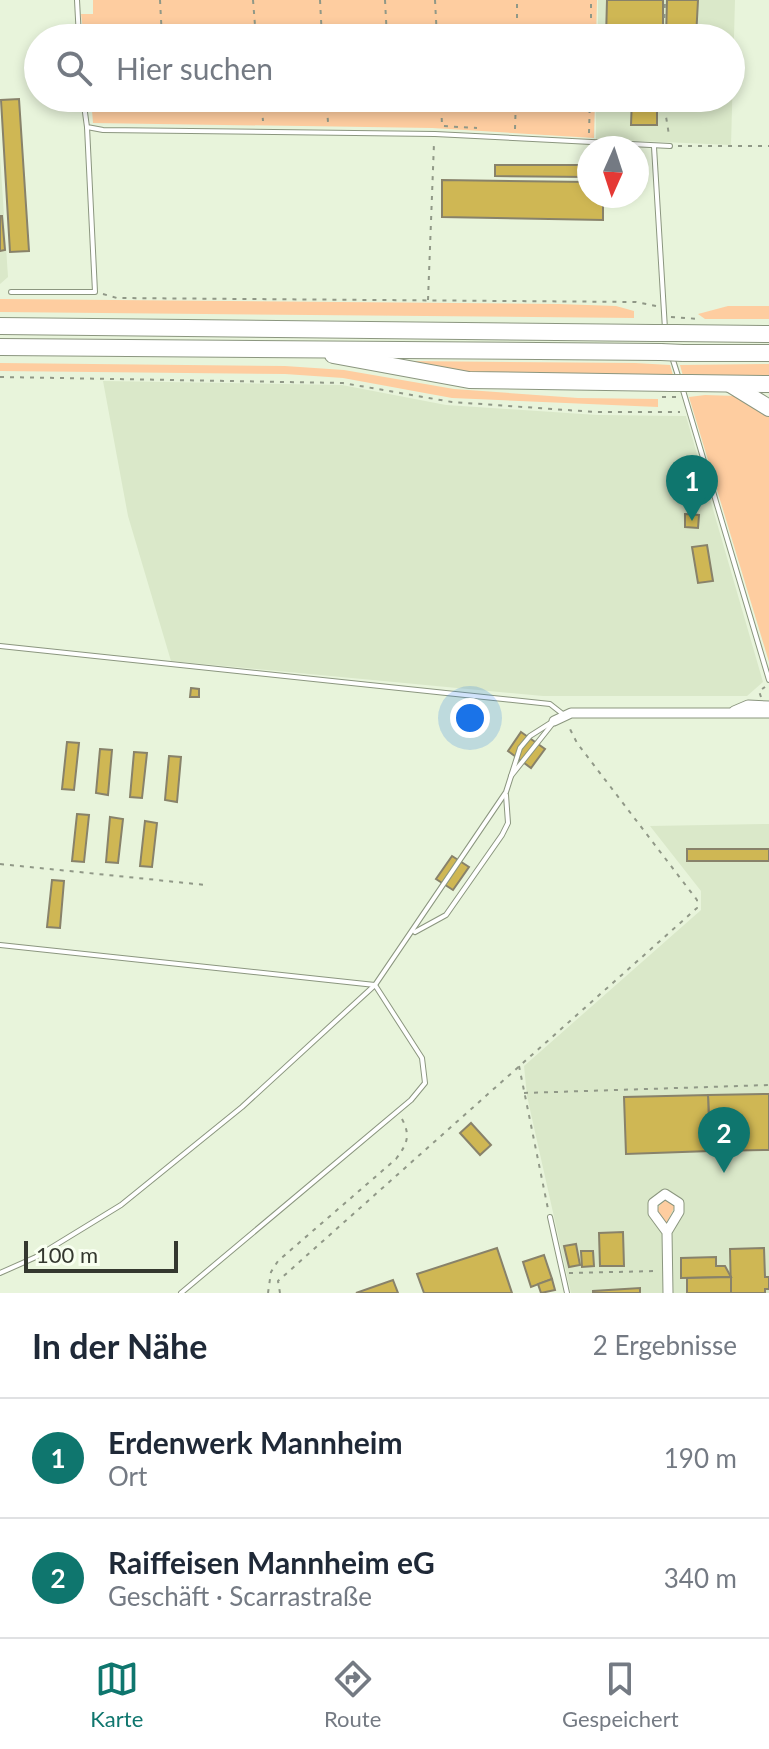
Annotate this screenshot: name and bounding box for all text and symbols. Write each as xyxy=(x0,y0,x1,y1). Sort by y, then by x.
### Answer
search box xyxy=(24,24,745,112)
icon: search xyxy=(52,46,96,90)
text: Hier suchen xyxy=(116,50,273,86)
north arrow xyxy=(577,136,649,208)
pin: 1 xyxy=(666,455,718,521)
your location xyxy=(450,698,490,738)
pin: 2 xyxy=(698,1107,750,1173)
scale bar xyxy=(24,1237,178,1273)
text: 100 m xyxy=(36,1241,98,1268)
text: In der Nähe xyxy=(32,1325,207,1366)
text: 2 Ergebnisse xyxy=(593,1329,737,1361)
text: Erdenwerk Mannheim xyxy=(108,1424,403,1460)
text: 1 xyxy=(50,1442,66,1474)
text: 190 m xyxy=(664,1442,737,1474)
text: Ort xyxy=(108,1460,147,1492)
text: Raiffeisen Mannheim eG xyxy=(108,1544,435,1580)
text: 2 xyxy=(50,1562,66,1594)
text: 340 m xyxy=(664,1562,737,1594)
text: Geschäft · Scarrastraße xyxy=(108,1580,372,1612)
tab: Karte xyxy=(90,1657,143,1732)
tab: Route xyxy=(324,1657,381,1732)
tab: Gespeichert xyxy=(562,1657,679,1732)

